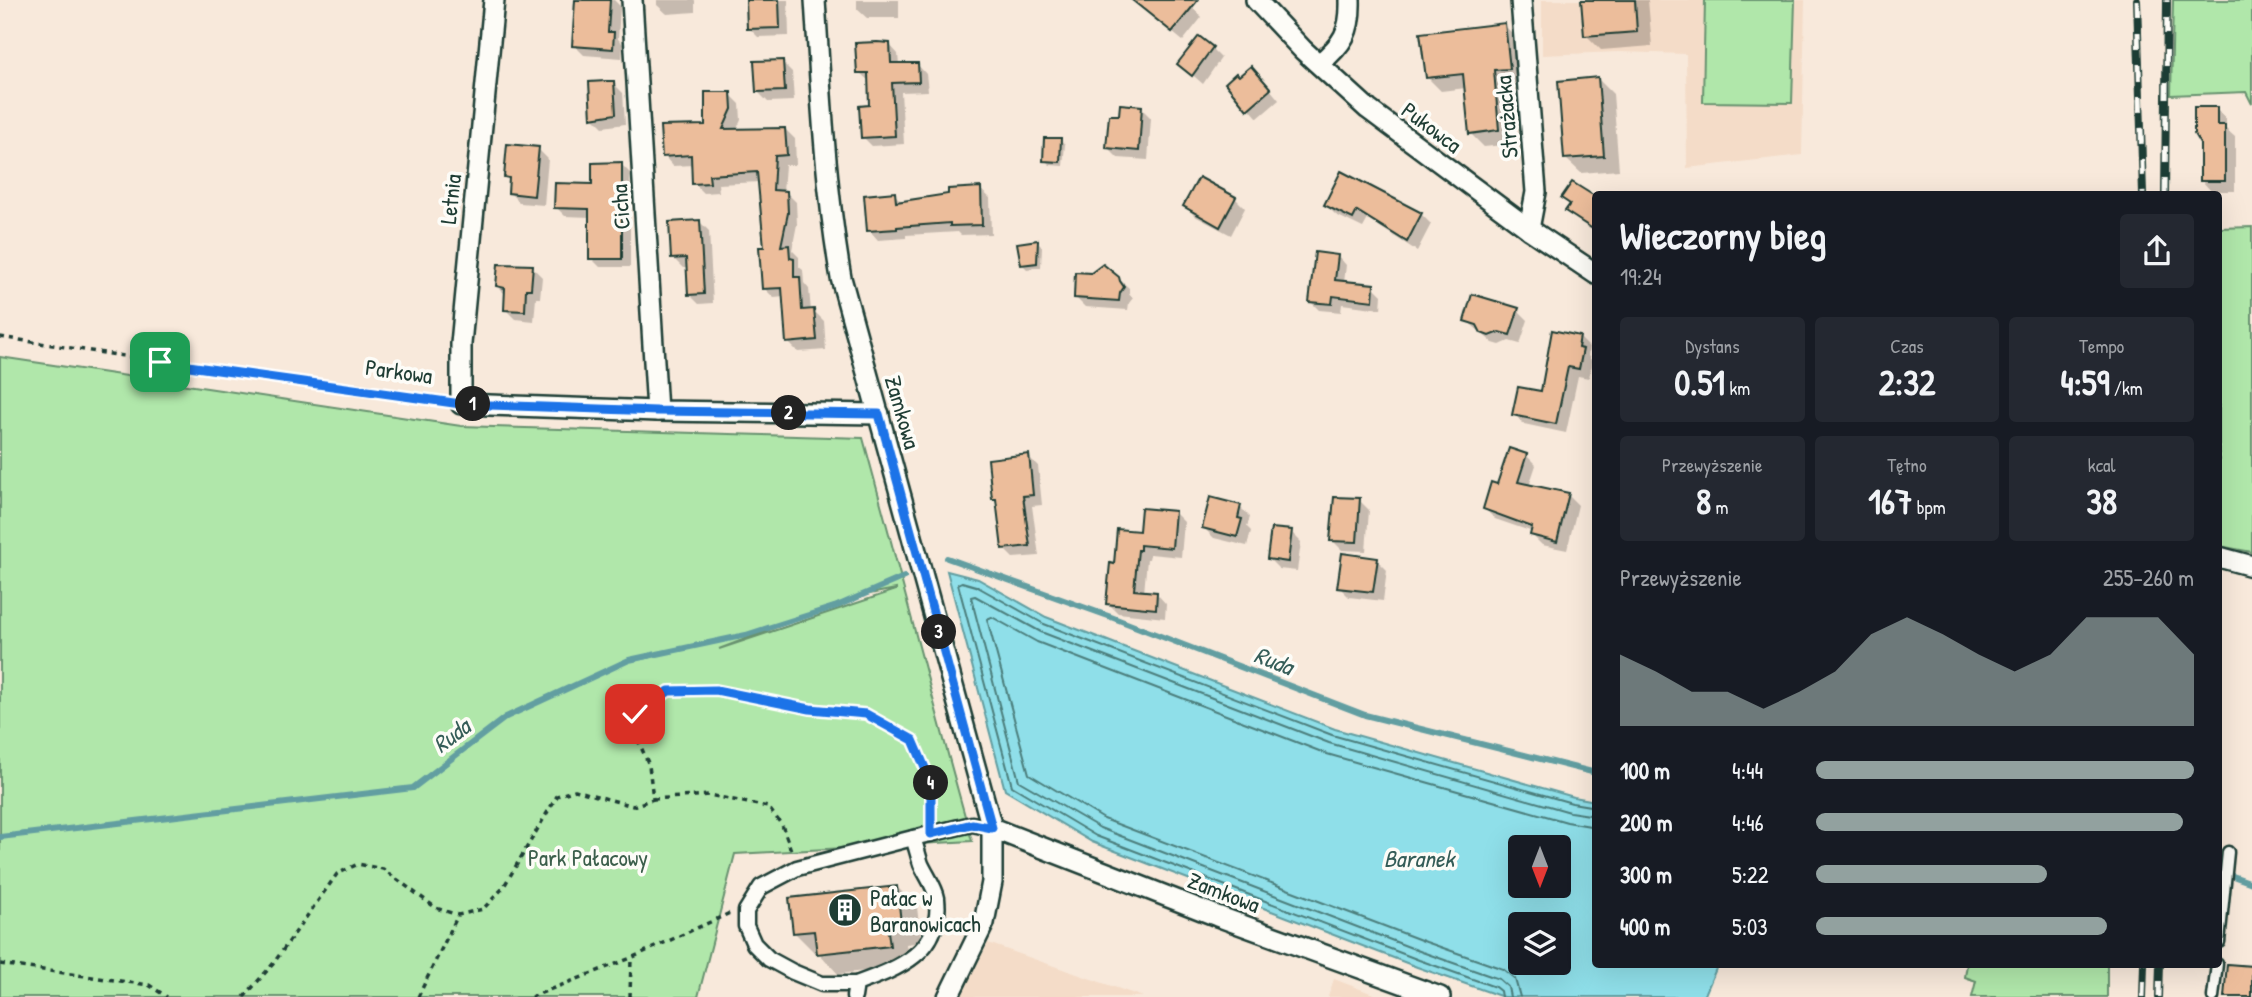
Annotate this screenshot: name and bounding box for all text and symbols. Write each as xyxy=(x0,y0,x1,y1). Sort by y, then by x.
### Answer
street label: Strażacka xyxy=(1487,74,1525,160)
street label: Pukowca xyxy=(1396,94,1468,160)
street label: Letnia xyxy=(432,172,468,226)
street label: Cicha xyxy=(603,183,637,231)
text: Wieczorny bieg xyxy=(1620,209,1826,261)
button: share xyxy=(2120,214,2194,288)
text: 19:24 xyxy=(1620,261,1662,292)
pin xyxy=(130,332,190,392)
text: Dystans xyxy=(1685,333,1739,359)
text: Czas xyxy=(1890,333,1924,359)
text: Tempo xyxy=(2079,333,2124,359)
icon: arrive xyxy=(141,343,179,381)
street label: Parkowa xyxy=(363,351,435,391)
text: 0.51 xyxy=(1674,359,1725,406)
text: 2:32 xyxy=(1879,359,1935,406)
text: 4:59 xyxy=(2061,359,2110,406)
street label: Zamkowa xyxy=(878,372,928,452)
text: km xyxy=(1725,375,1750,401)
text: /km xyxy=(2110,375,2143,401)
pin: 1 xyxy=(456,386,490,422)
text: 1 xyxy=(469,390,476,416)
pin: 2 xyxy=(772,396,806,430)
text: 2 xyxy=(784,399,793,425)
text: Przewyższenie xyxy=(1662,452,1763,478)
text: Tętno xyxy=(1887,452,1927,478)
text: kcal xyxy=(2088,452,2116,478)
text: 8 xyxy=(1696,478,1711,525)
text: 167 xyxy=(1868,478,1912,525)
text: 38 xyxy=(2086,478,2117,525)
text: m xyxy=(1711,494,1729,520)
text: bpm xyxy=(1912,494,1946,520)
text: Przewyższenie xyxy=(1620,562,1742,593)
text: 255–260 m xyxy=(2103,562,2194,593)
pin: 3 xyxy=(922,614,956,650)
text: 3 xyxy=(934,618,943,644)
water label: Ruda xyxy=(1250,638,1300,683)
pin xyxy=(605,684,665,744)
icon: check xyxy=(616,695,654,733)
water label: Ruda xyxy=(426,709,478,760)
text: 100 m xyxy=(1620,755,1670,786)
text: 4:44 xyxy=(1732,755,1763,786)
pin: 4 xyxy=(914,766,948,800)
text: 4 xyxy=(927,769,934,795)
text: 200 m xyxy=(1620,807,1672,838)
text: 4:46 xyxy=(1732,807,1764,838)
north arrow xyxy=(1508,835,1572,898)
map controls xyxy=(1508,835,1571,975)
park label: Park Pałacowy xyxy=(528,842,648,873)
water label: Baranek xyxy=(1384,842,1456,874)
text: 300 m xyxy=(1620,859,1672,890)
text: 5:22 xyxy=(1732,859,1769,890)
street label: Zamkowa xyxy=(1184,864,1264,920)
place label: Pałac w Baranowicach xyxy=(870,882,981,939)
building icon: Pałac w Baranowicach xyxy=(826,891,864,929)
text: 400 m xyxy=(1620,911,1670,942)
text: 5:03 xyxy=(1732,911,1768,942)
button: layers xyxy=(1508,912,1571,975)

